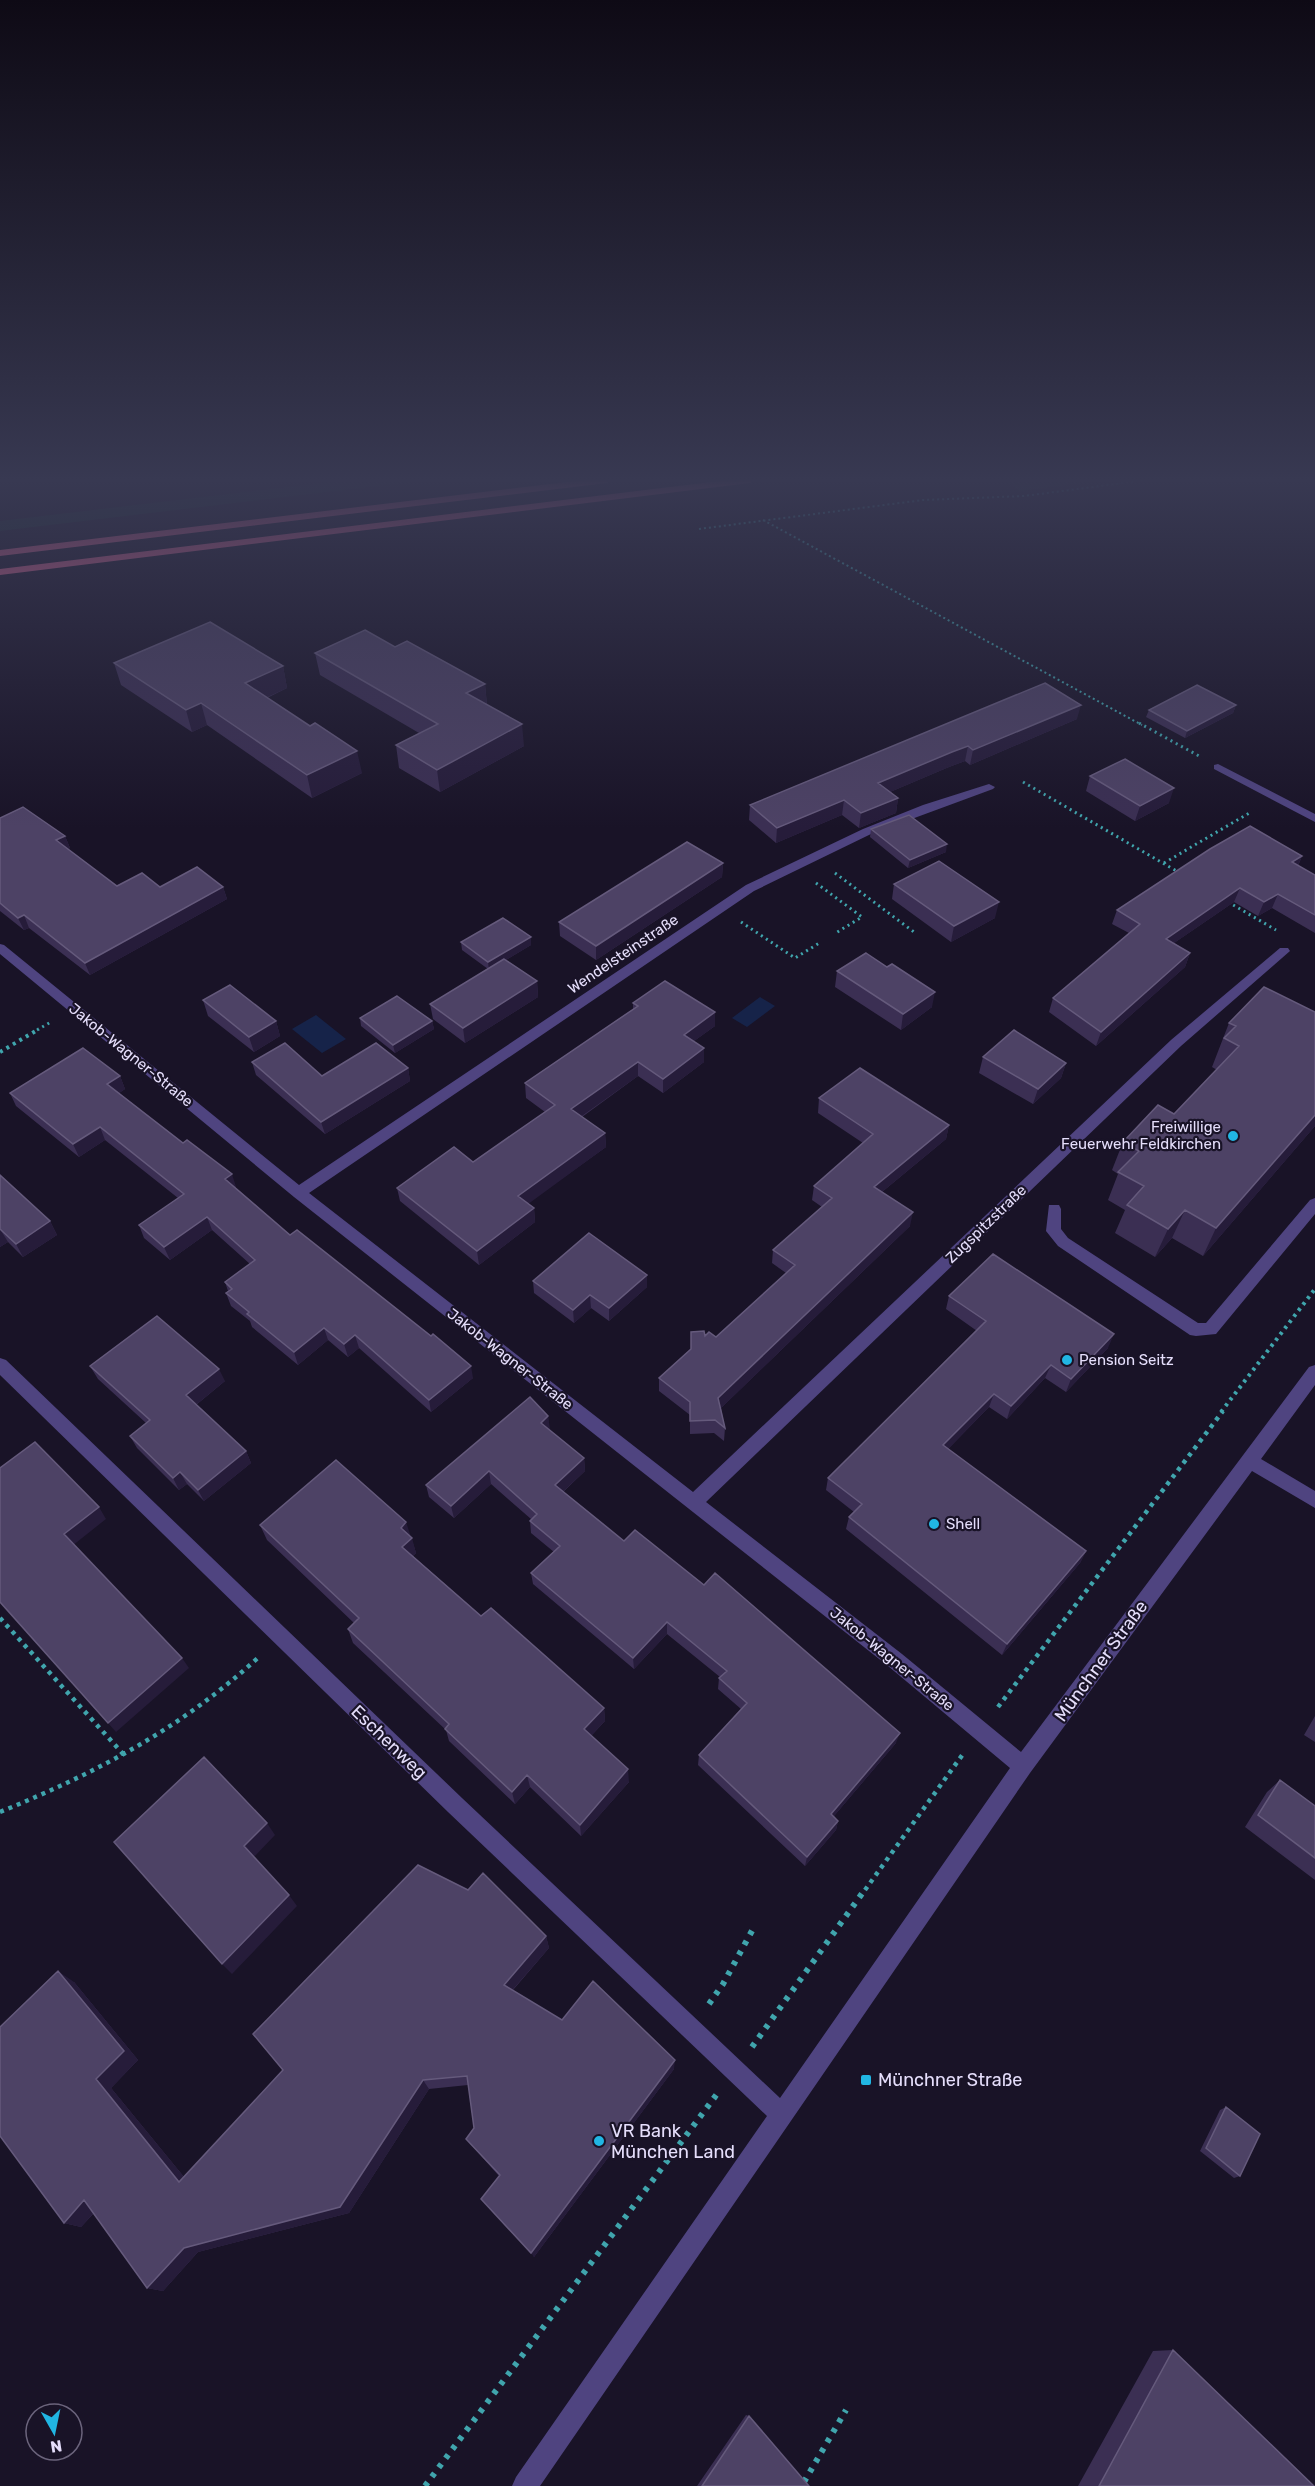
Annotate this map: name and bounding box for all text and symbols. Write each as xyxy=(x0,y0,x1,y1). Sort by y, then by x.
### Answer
street label: Wendelsteinstraße xyxy=(564,910,682,998)
street label: Jakob-Wagner-Straße xyxy=(65,999,197,1111)
place label: Freiwillige Feuerwehr Feldkirchen xyxy=(1061,1118,1221,1153)
marker: Freiwillige Feuerwehr Feldkirchen xyxy=(1226,1129,1240,1143)
street label: Zugspitzstraße xyxy=(942,1181,1030,1267)
street label: Jakob-Wagner-Straße xyxy=(444,1304,576,1414)
place label: Pension Seitz xyxy=(1079,1351,1174,1369)
marker: Pension Seitz xyxy=(1060,1353,1074,1367)
place label: Shell xyxy=(946,1515,980,1533)
marker: Shell xyxy=(927,1517,941,1531)
street label: Münchner Straße xyxy=(1050,1596,1152,1726)
street label: Jakob-Wagner-Straße xyxy=(826,1603,958,1715)
street label: Eschenweg xyxy=(347,1700,431,1784)
place label: Münchner Straße xyxy=(878,2069,1022,2091)
marker: Münchner Straße xyxy=(859,2073,873,2087)
place label: VR Bank München Land xyxy=(611,2120,735,2163)
marker: VR Bank München Land xyxy=(592,2134,606,2148)
north arrow xyxy=(24,2402,84,2462)
text: N xyxy=(49,2436,63,2457)

